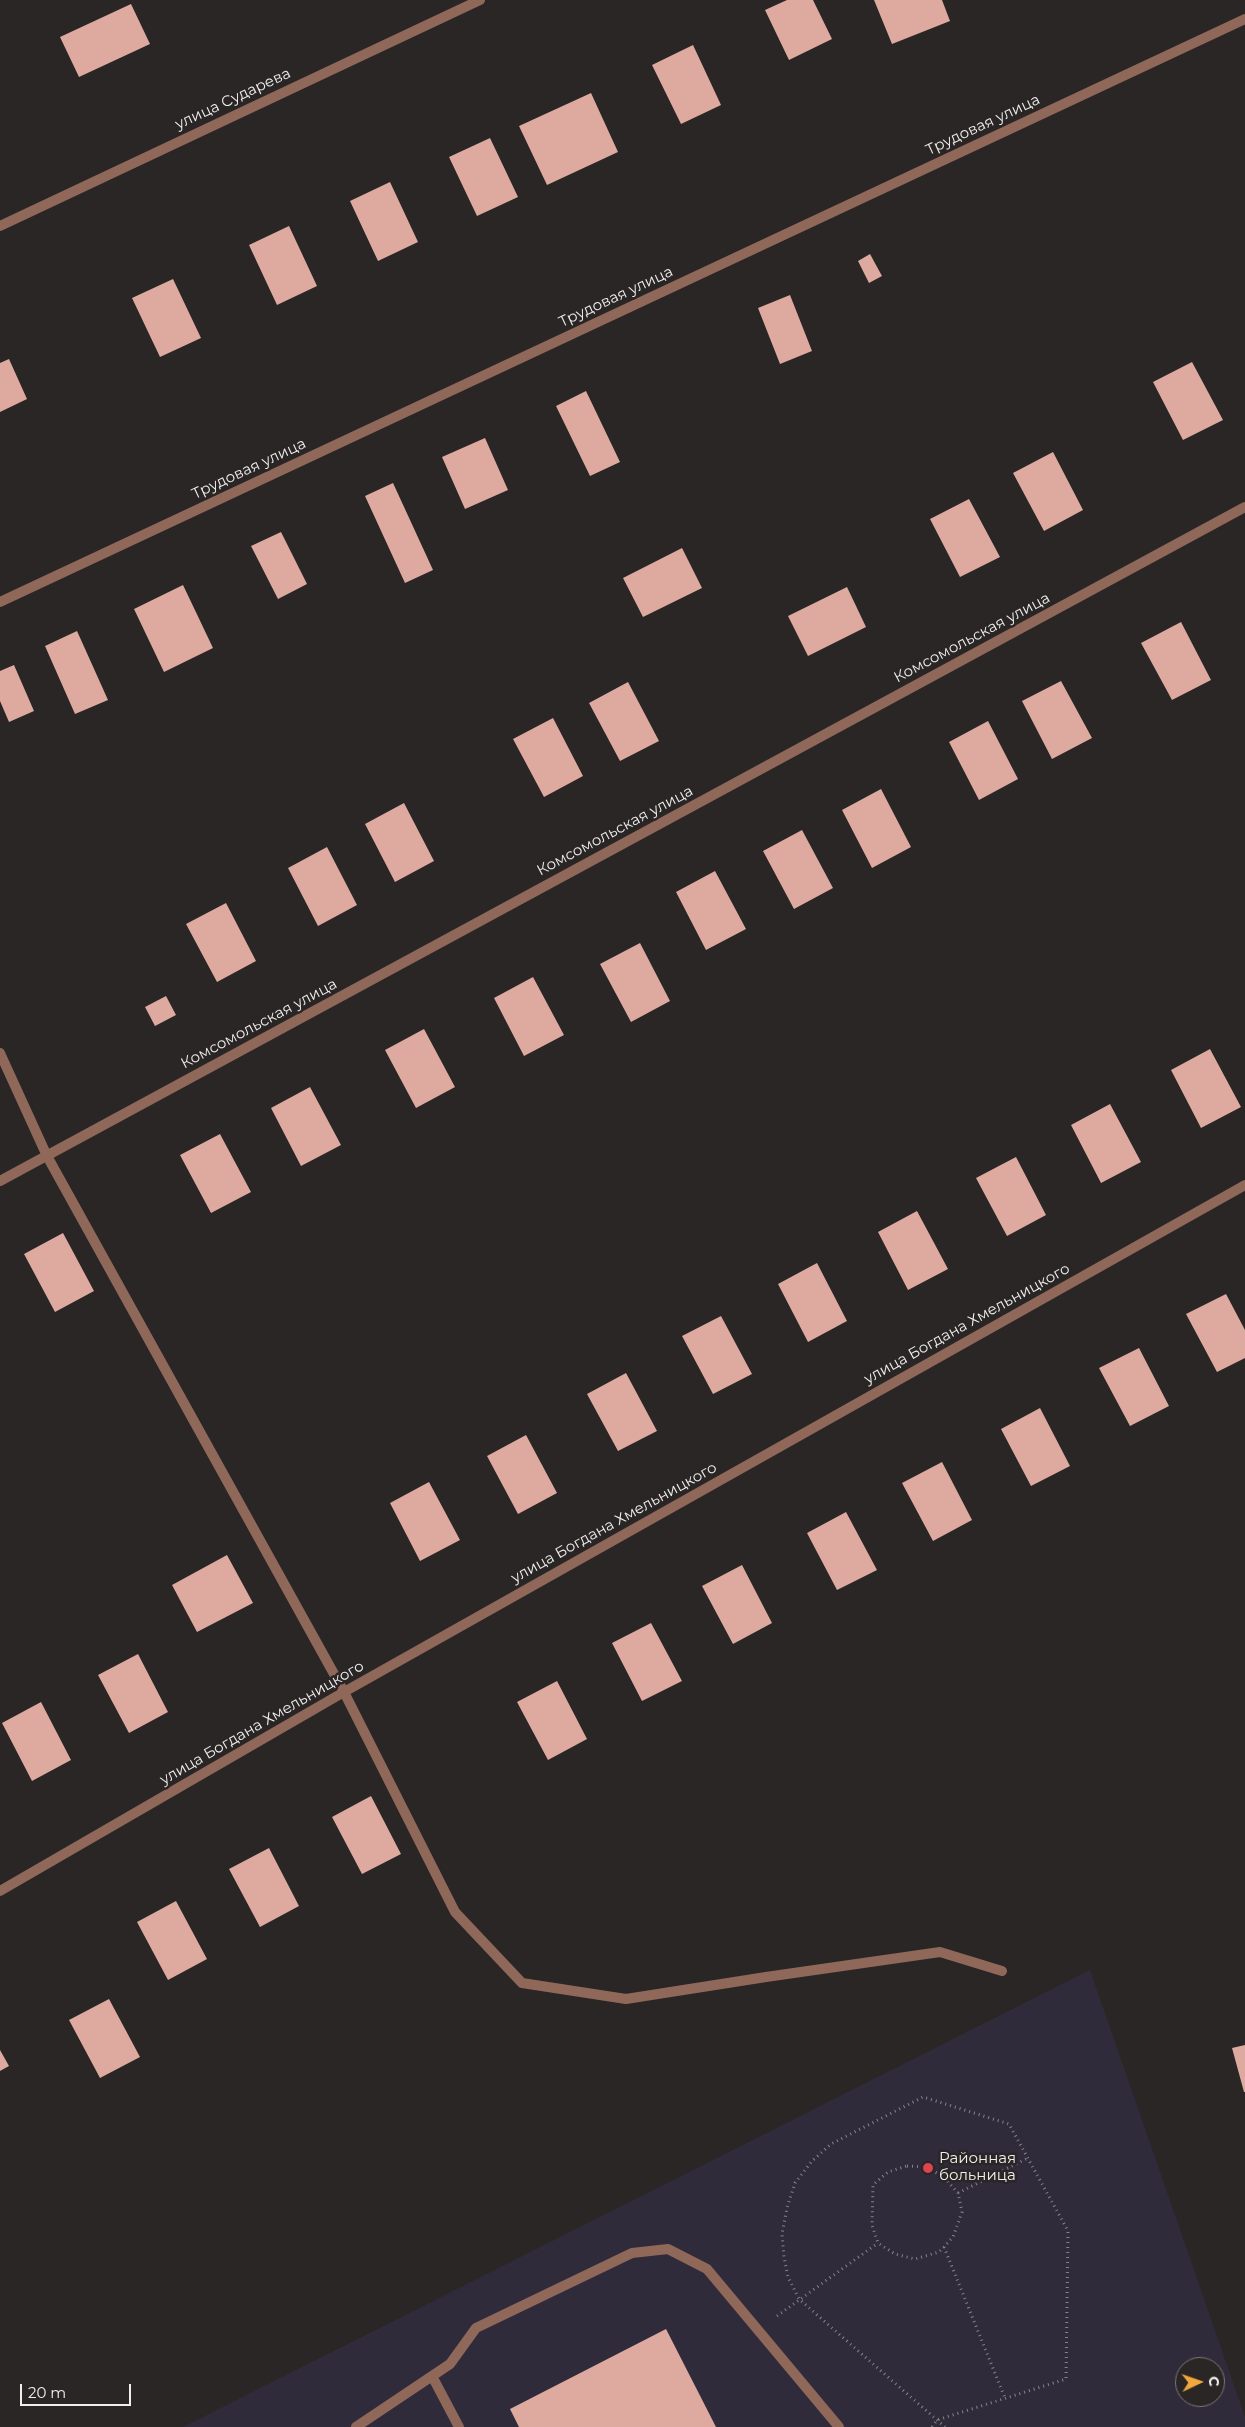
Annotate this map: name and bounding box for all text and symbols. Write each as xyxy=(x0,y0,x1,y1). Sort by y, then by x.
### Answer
street label: улица Сударева xyxy=(172,64,294,134)
street label: Трудовая улица xyxy=(923,91,1043,159)
street label: Трудовая улица xyxy=(556,263,676,331)
street label: Трудовая улица xyxy=(189,435,309,503)
street label: Комсомольская улица xyxy=(891,589,1053,687)
street label: Комсомольская улица xyxy=(534,782,696,880)
street label: Комсомольская улица xyxy=(178,975,340,1073)
street label: улица Богдана Хмельницкого xyxy=(861,1260,1073,1388)
street label: улица Богдана Хмельницкого xyxy=(508,1459,720,1587)
street label: улица Богдана Хмельницкого xyxy=(157,1657,367,1789)
place label: Районная больница xyxy=(939,2150,1016,2185)
marker: Районная больница xyxy=(921,2161,935,2175)
north arrow xyxy=(1175,2357,1225,2407)
scale bar xyxy=(22,2374,134,2406)
text: С xyxy=(1205,2376,1223,2387)
text: 20 m xyxy=(28,2383,66,2402)

